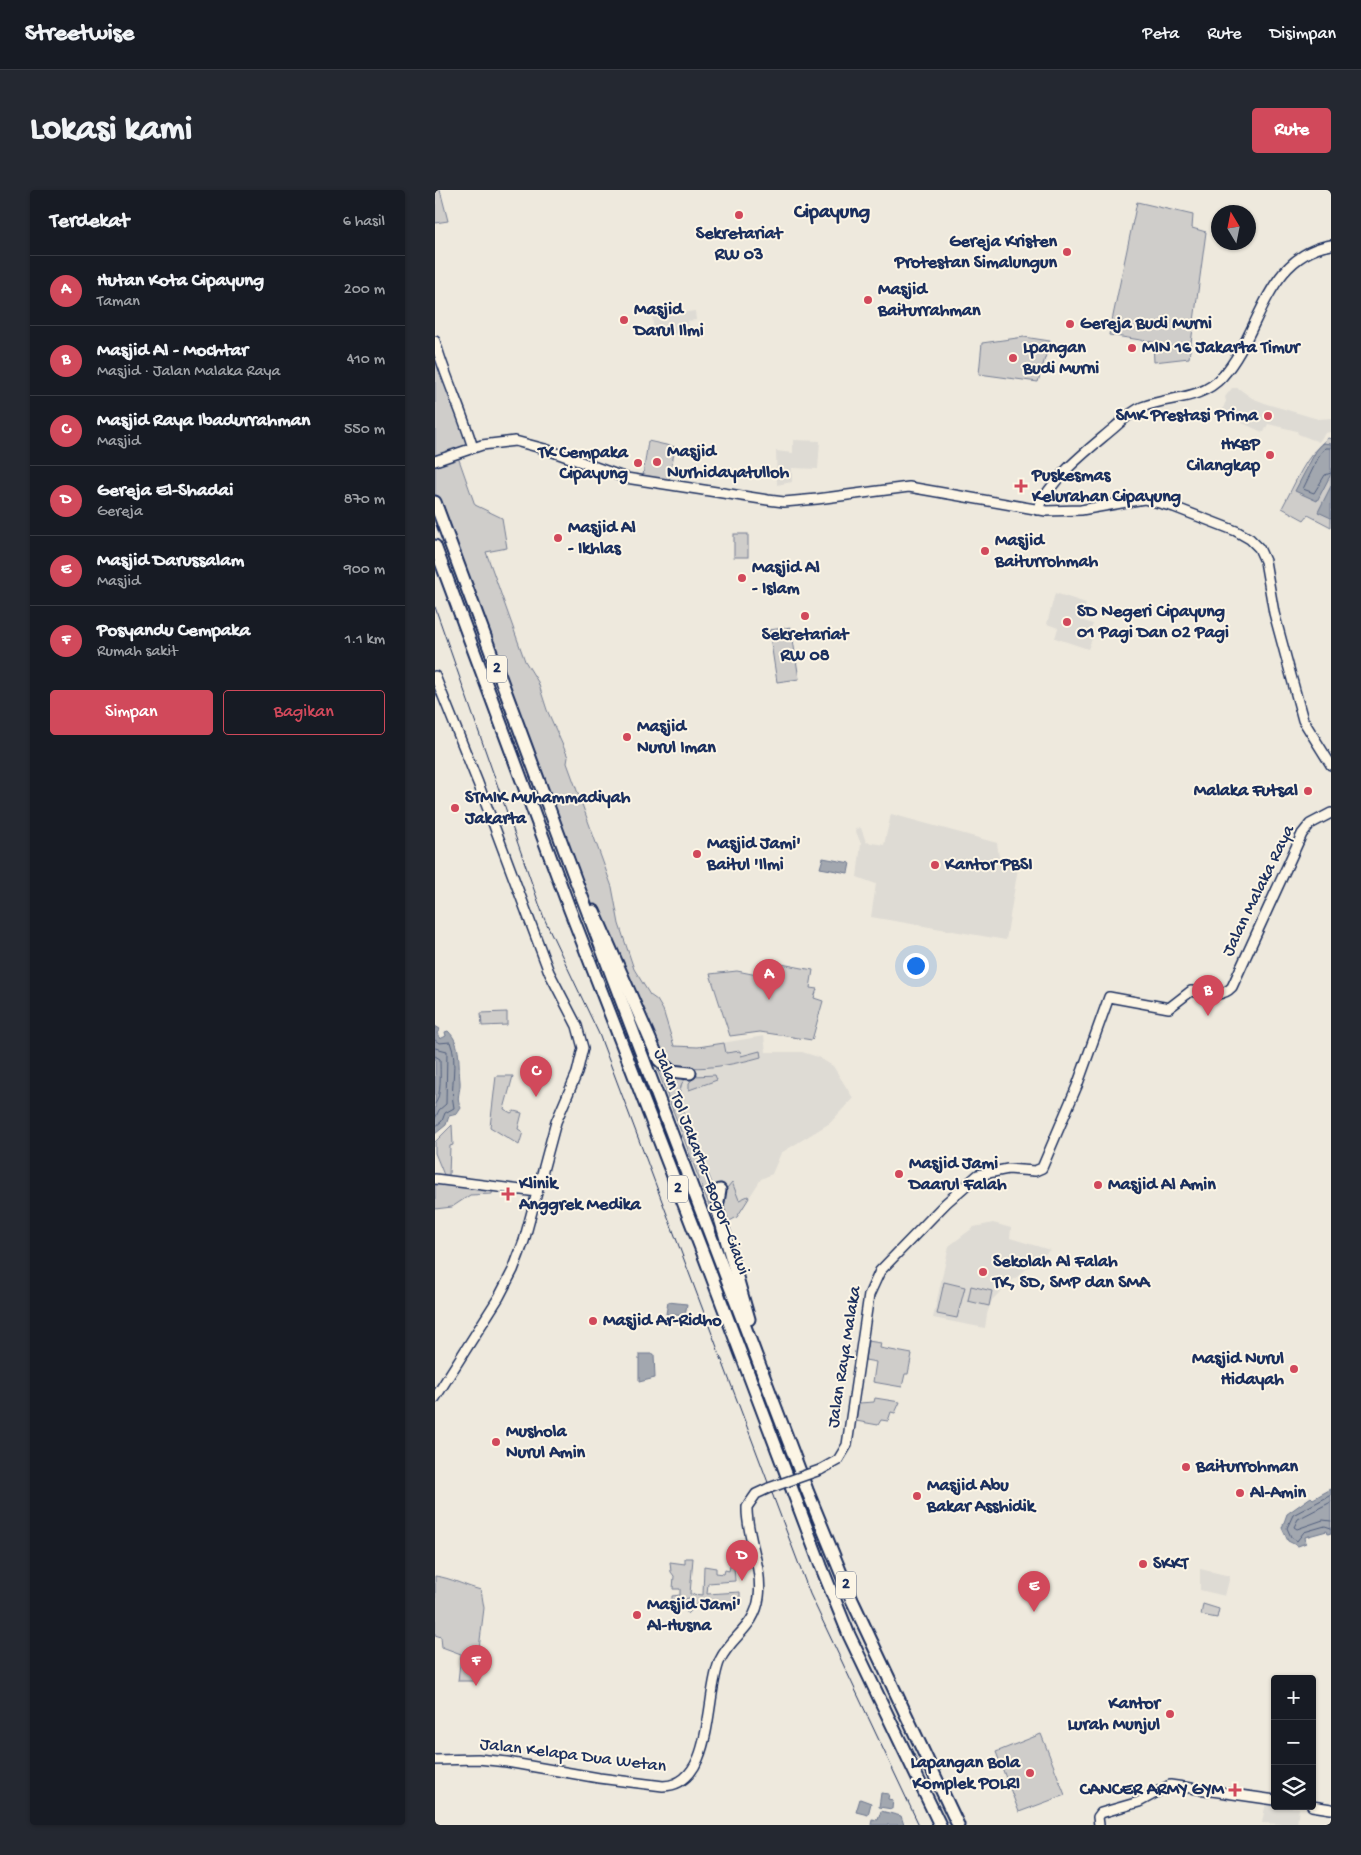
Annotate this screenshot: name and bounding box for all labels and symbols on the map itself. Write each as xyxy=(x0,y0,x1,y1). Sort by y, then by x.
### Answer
district label: Cipayung xyxy=(793,202,870,225)
north arrow xyxy=(1211,205,1256,250)
marker: Sekretariat RW 03 xyxy=(733,209,745,221)
place label: Sekretariat RW 03 xyxy=(696,224,784,266)
place label: Gereja Kristen Protestan Simalungun xyxy=(894,232,1057,274)
marker: Gereja Kristen Protestan Simalungun xyxy=(1061,246,1073,258)
place label: Masjid Baiturrahman xyxy=(877,280,981,322)
marker: Masjid Baiturrahman xyxy=(862,294,874,306)
place label: Masjid Darul Ilmi xyxy=(632,300,704,342)
marker: Masjid Darul Ilmi xyxy=(618,314,630,326)
place label: Gereja Budi Murni xyxy=(1080,314,1212,335)
marker: Gereja Budi Murni xyxy=(1064,318,1076,330)
place label: Lpangan Budi Murni xyxy=(1022,338,1099,380)
place label: MIN 16 Jakarta Timur xyxy=(1142,338,1302,359)
marker: MIN 16 Jakarta Timur xyxy=(1126,342,1138,354)
marker: Lpangan Budi Murni xyxy=(1007,352,1019,364)
place label: SMK Prestasi Prima xyxy=(1116,406,1259,427)
marker: SMK Prestasi Prima xyxy=(1262,410,1274,422)
place label: HKBP Cilangkap xyxy=(1186,435,1261,477)
place label: Masjid Nurhidayatulloh xyxy=(667,442,790,484)
place label: TK Cempaka Cipayung xyxy=(536,443,629,485)
marker: HKBP Cilangkap xyxy=(1264,449,1276,461)
marker: Masjid Nurhidayatulloh xyxy=(651,456,663,468)
marker: TK Cempaka Cipayung xyxy=(632,457,644,469)
place label: Puskesmas Kelurahan Cipayung xyxy=(1031,466,1181,508)
marker: Puskesmas Kelurahan Cipayung xyxy=(1014,479,1028,493)
place label: Masjid Al - Ikhlas xyxy=(568,518,636,560)
place label: Masjid Baiturrohmah xyxy=(994,531,1098,573)
marker: Masjid Al - Ikhlas xyxy=(552,532,564,544)
marker: Masjid Baiturrohmah xyxy=(979,545,991,557)
place label: Masjid Al - Islam xyxy=(752,558,820,600)
marker: Masjid Al - Islam xyxy=(736,572,748,584)
place label: SD Negeri Cipayung 01 Pagi Dan 02 Pagi xyxy=(1077,602,1229,644)
marker: Sekretariat RW 08 xyxy=(799,610,811,622)
marker: SD Negeri Cipayung 01 Pagi Dan 02 Pagi xyxy=(1061,616,1073,628)
place label: Sekretariat RW 08 xyxy=(762,625,850,667)
road number: 2 xyxy=(487,656,507,682)
place label: Masjid Nurul Iman xyxy=(637,717,716,759)
marker: Masjid Nurul Iman xyxy=(621,731,633,743)
place label: Malaka Futsal xyxy=(1194,781,1298,802)
marker: Malaka Futsal xyxy=(1302,785,1314,797)
place label: STMIK Muhammadiyah Jakarta xyxy=(464,788,631,830)
marker: STMIK Muhammadiyah Jakarta xyxy=(449,802,461,814)
street label: Jalan Malaka Raya xyxy=(1218,821,1300,960)
place label: Masjid Jami' Baitul 'Ilmi xyxy=(706,834,801,876)
marker: Masjid Jami' Baitul 'Ilmi xyxy=(691,848,703,860)
place label: Kantor PBSI xyxy=(944,855,1033,876)
marker: Kantor PBSI xyxy=(929,859,941,871)
your location xyxy=(903,953,929,979)
pin: A xyxy=(753,959,785,1000)
pin: B xyxy=(1192,975,1224,1016)
street label: Jalan Tol Jakarta–Bogor–Ciawi xyxy=(648,1046,754,1278)
pin: C xyxy=(520,1056,552,1097)
place label: Masjid Jami Daarul Falah xyxy=(907,1154,1007,1196)
marker: Masjid Jami Daarul Falah xyxy=(893,1168,905,1180)
place label: Klinik Anggrek Medika xyxy=(518,1174,642,1216)
place label: Masjid Al Amin xyxy=(1108,1175,1216,1196)
road number: 2 xyxy=(668,1176,688,1202)
marker: Masjid Al Amin xyxy=(1092,1179,1104,1191)
marker: Klinik Anggrek Medika xyxy=(501,1187,515,1201)
place label: Sekolah Al Falah TK, SD, SMP dan SMA xyxy=(991,1252,1151,1294)
marker: Sekolah Al Falah TK, SD, SMP dan SMA xyxy=(977,1266,989,1278)
street label: Jalan Raya Malaka xyxy=(823,1284,867,1429)
place label: Masjid Ar-Ridho xyxy=(603,1311,722,1332)
marker: Masjid Ar-Ridho xyxy=(587,1315,599,1327)
place label: Masjid Nurul Hidayah xyxy=(1192,1349,1284,1391)
marker: Masjid Nurul Hidayah xyxy=(1288,1363,1300,1375)
place label: Mushola Nurul Amin xyxy=(506,1422,586,1464)
marker: Mushola Nurul Amin xyxy=(490,1436,502,1448)
place label: Baiturrohman xyxy=(1195,1457,1298,1478)
marker: Baiturrohman xyxy=(1180,1461,1192,1473)
place label: Masjid Abu Bakar Asshidik xyxy=(926,1476,1037,1518)
place label: Al-Amin xyxy=(1249,1483,1307,1504)
marker: Al-Amin xyxy=(1234,1487,1246,1499)
marker: Masjid Abu Bakar Asshidik xyxy=(911,1490,923,1502)
pin: D xyxy=(726,1540,758,1581)
place label: SKKT xyxy=(1153,1554,1189,1575)
marker: SKKT xyxy=(1137,1558,1149,1570)
pin: E xyxy=(1018,1571,1050,1612)
road number: 2 xyxy=(836,1572,856,1598)
place label: Masjid Jami' Al-Husna xyxy=(646,1595,741,1637)
marker: Masjid Jami' Al-Husna xyxy=(631,1609,643,1621)
pin: F xyxy=(460,1645,492,1686)
place label: Kantor Lurah Munjul xyxy=(1068,1694,1163,1736)
marker: Kantor Lurah Munjul xyxy=(1164,1708,1176,1720)
street label: Jalan Kelapa Dua Wetan xyxy=(479,1734,668,1778)
place label: Lapangan Bola Komplek POLRI xyxy=(910,1753,1021,1795)
marker: Lapangan Bola Komplek POLRI xyxy=(1024,1767,1036,1779)
place label: CANCER ARMY GYM xyxy=(1079,1780,1225,1801)
marker: CANCER ARMY GYM xyxy=(1228,1783,1242,1797)

